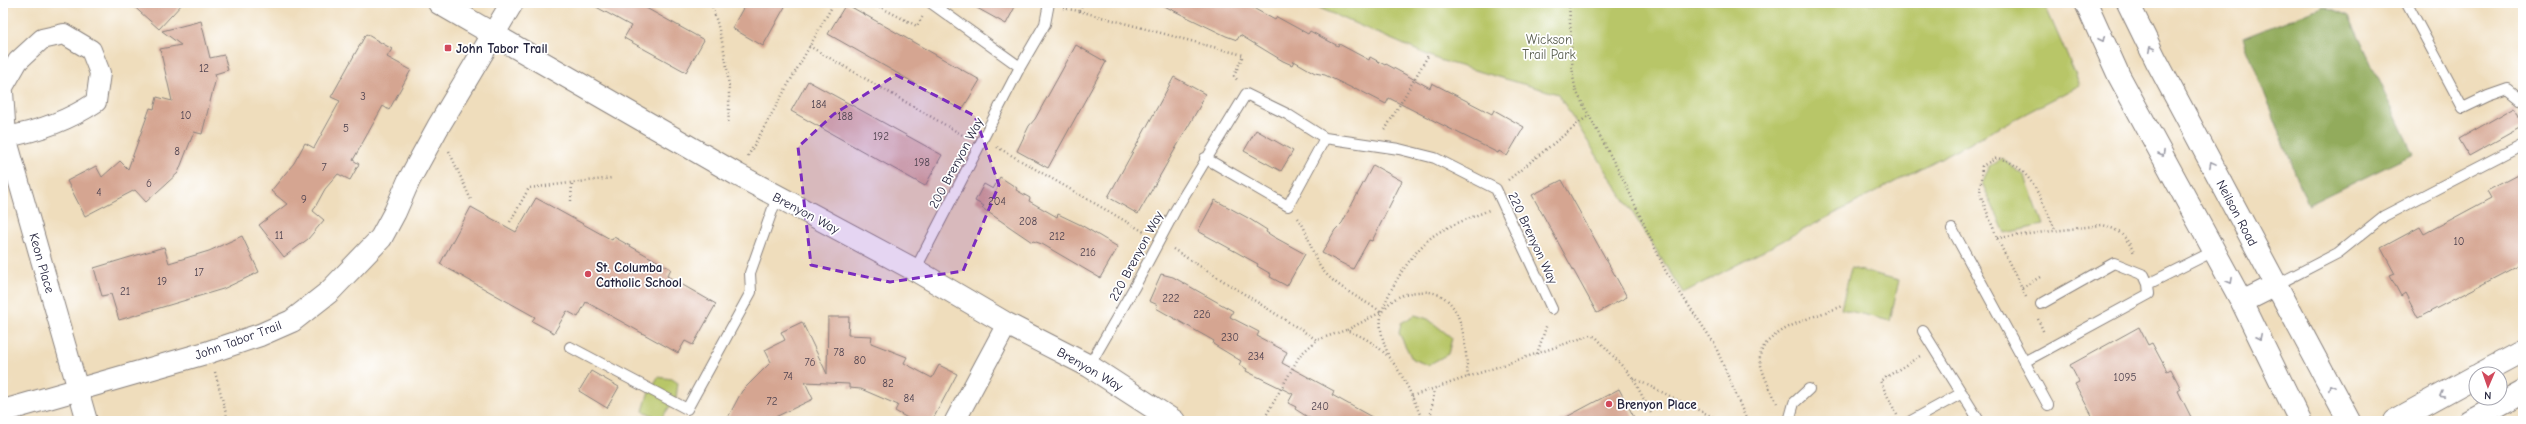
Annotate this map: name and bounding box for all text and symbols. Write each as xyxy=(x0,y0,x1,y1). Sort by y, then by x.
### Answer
park label: Wickson Trail Park xyxy=(1522,32,1576,62)
one-way arrow xyxy=(2097,34,2105,42)
place label: John Tabor Trail xyxy=(456,41,548,56)
marker: John Tabor Trail xyxy=(443,43,453,53)
one-way arrow xyxy=(2148,46,2156,54)
house number: 12 xyxy=(199,62,209,75)
house number: 3 xyxy=(360,90,366,103)
house number: 184 xyxy=(811,98,827,111)
house number: 10 xyxy=(180,109,192,122)
house number: 188 xyxy=(837,110,853,123)
street label: 200 Brenyon Way xyxy=(926,115,986,211)
house number: 5 xyxy=(343,122,349,135)
house number: 192 xyxy=(873,130,889,143)
house number: 8 xyxy=(174,145,180,158)
one-way arrow xyxy=(2157,150,2164,157)
house number: 198 xyxy=(914,156,930,169)
house number: 7 xyxy=(321,161,327,174)
one-way arrow xyxy=(2209,161,2216,168)
house number: 6 xyxy=(146,177,152,190)
street label: Neilson Road xyxy=(2213,177,2261,249)
house number: 4 xyxy=(96,186,102,199)
street label: Brenyon Way xyxy=(770,189,842,237)
street label: 220 Brenyon Way xyxy=(1505,190,1561,286)
house number: 9 xyxy=(301,193,307,206)
house number: 204 xyxy=(988,195,1006,208)
street label: 220 Brenyon Way xyxy=(1106,208,1166,303)
house number: 208 xyxy=(1019,215,1037,228)
house number: 11 xyxy=(275,229,283,242)
house number: 212 xyxy=(1049,230,1065,243)
street label: Keon Place xyxy=(26,231,58,295)
house number: 10 xyxy=(2453,235,2465,248)
house number: 216 xyxy=(1080,246,1096,259)
place label: St. Columba Catholic School xyxy=(596,260,682,290)
house number: 17 xyxy=(194,266,204,279)
marker: St. Columba Catholic School xyxy=(583,269,593,279)
house number: 19 xyxy=(157,275,167,288)
one-way arrow xyxy=(2225,276,2233,284)
house number: 21 xyxy=(120,285,130,298)
house number: 222 xyxy=(1162,292,1180,305)
house number: 226 xyxy=(1193,308,1211,321)
street label: John Tabor Trail xyxy=(193,317,283,363)
house number: 230 xyxy=(1221,331,1239,344)
one-way arrow xyxy=(2254,333,2262,340)
street label: Brenyon Way xyxy=(1054,344,1126,394)
house number: 78 xyxy=(834,346,845,359)
house number: 234 xyxy=(1248,350,1264,363)
house number: 80 xyxy=(854,354,866,367)
house number: 76 xyxy=(804,356,816,369)
north arrow xyxy=(2468,366,2508,406)
house number: 74 xyxy=(783,370,793,383)
house number: 1095 xyxy=(2114,371,2136,384)
house number: 82 xyxy=(882,377,894,390)
one-way arrow xyxy=(2328,384,2335,391)
text: N xyxy=(2484,389,2491,402)
one-way arrow xyxy=(2439,390,2446,398)
house number: 84 xyxy=(904,392,915,405)
house number: 72 xyxy=(767,395,778,408)
place label: Brenyon Place xyxy=(1617,397,1697,412)
marker: Brenyon Place xyxy=(1604,399,1614,409)
house number: 240 xyxy=(1311,400,1329,413)

